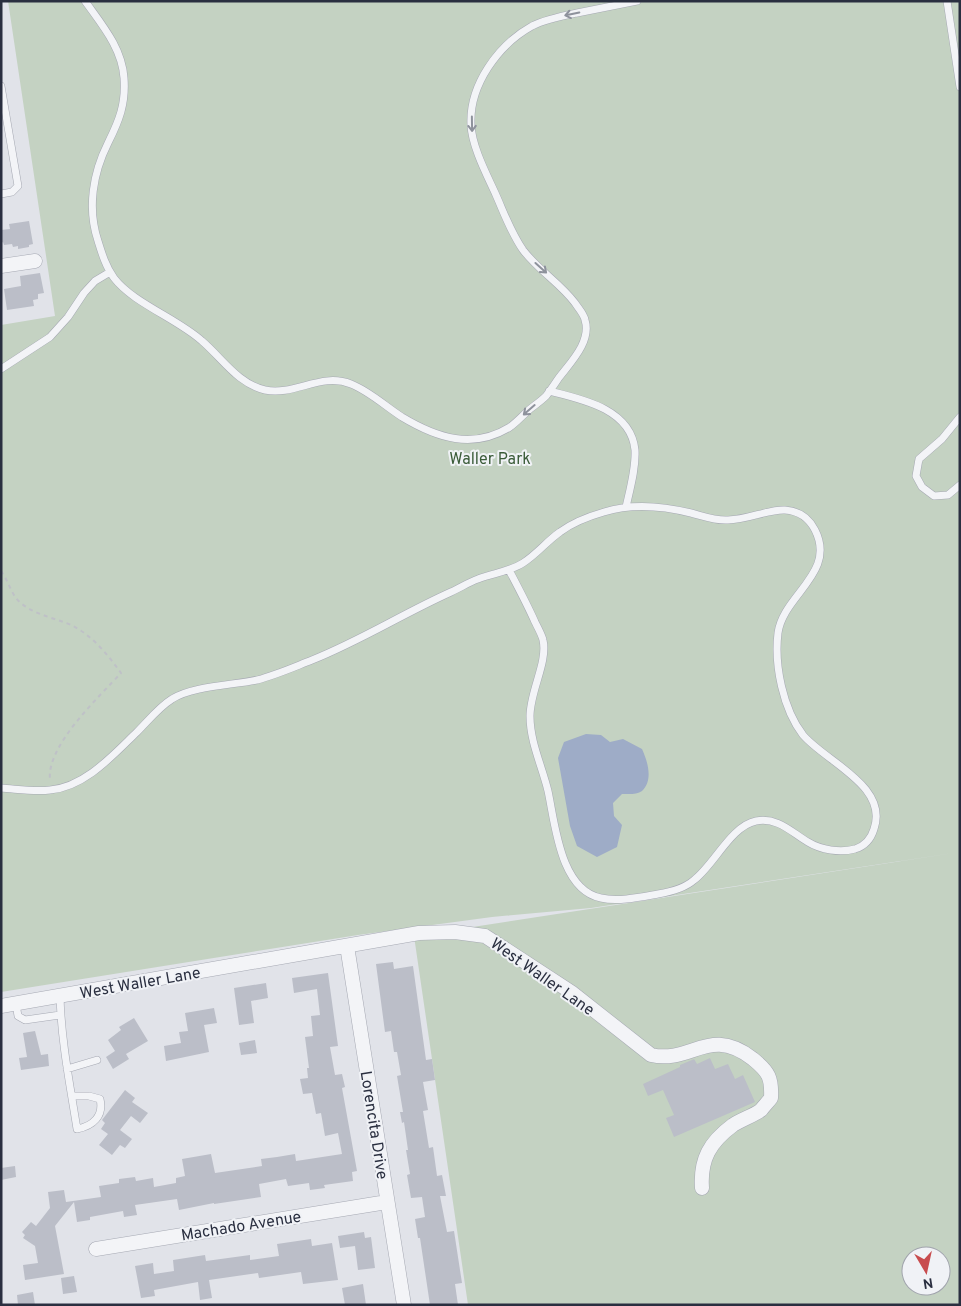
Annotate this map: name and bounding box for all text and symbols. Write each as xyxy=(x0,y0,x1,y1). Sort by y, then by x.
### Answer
one-way arrow xyxy=(565,10,581,19)
one-way arrow xyxy=(467,115,477,131)
one-way arrow xyxy=(534,262,547,274)
one-way arrow xyxy=(522,405,535,416)
park label: Waller Park xyxy=(449,450,531,470)
street label: West Waller Lane xyxy=(486,934,598,1021)
street label: West Waller Lane xyxy=(78,963,202,1004)
street label: Lorencita Drive xyxy=(355,1070,391,1181)
street label: Machado Avenue xyxy=(180,1208,303,1246)
north arrow xyxy=(901,1246,951,1296)
text: N xyxy=(921,1273,934,1292)

